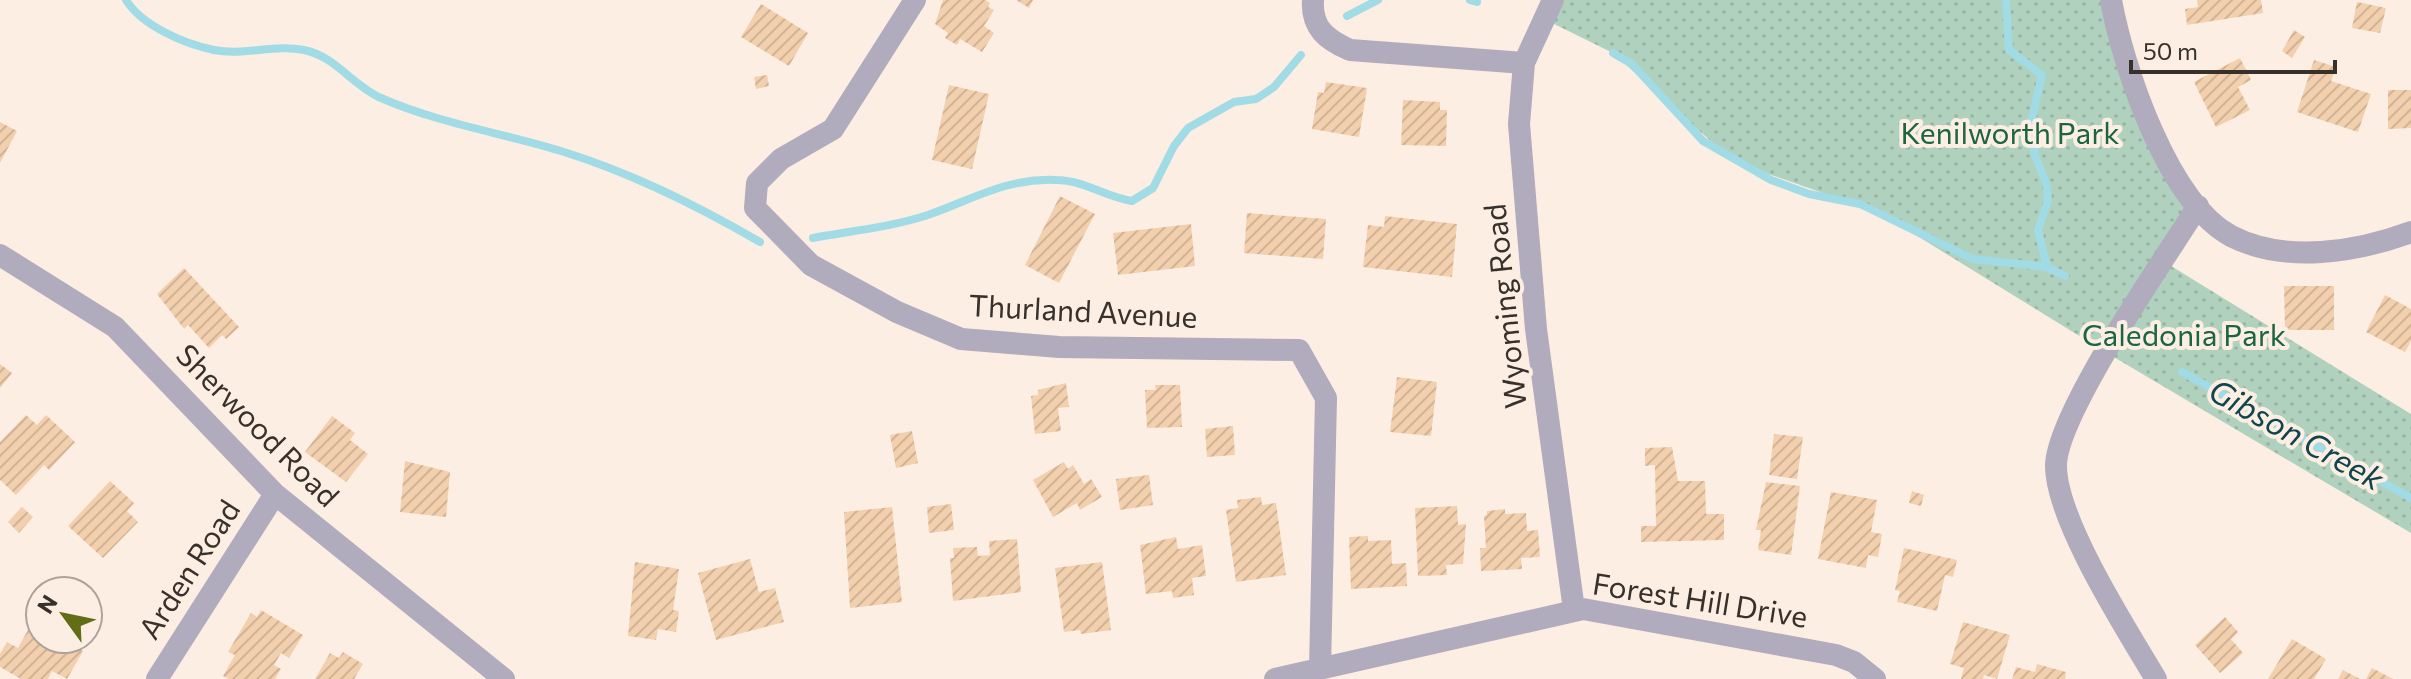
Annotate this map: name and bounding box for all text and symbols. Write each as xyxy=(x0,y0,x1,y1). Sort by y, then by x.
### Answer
scale bar xyxy=(2131,24,2335,74)
text: 50 m xyxy=(2143,36,2198,65)
park label: Kenilworth Park xyxy=(1901,113,2119,150)
street label: Wyoming Road xyxy=(1474,202,1533,410)
street label: Thurland Avenue xyxy=(968,285,1198,334)
park label: Caledonia Park xyxy=(2082,315,2286,352)
street label: Sherwood Road xyxy=(170,335,348,513)
water label: Gibson Creek xyxy=(2203,369,2392,498)
street label: Arden Road xyxy=(129,492,247,645)
street label: Forest Hill Drive xyxy=(1590,563,1810,634)
north arrow xyxy=(24,575,104,655)
text: N xyxy=(31,590,63,618)

